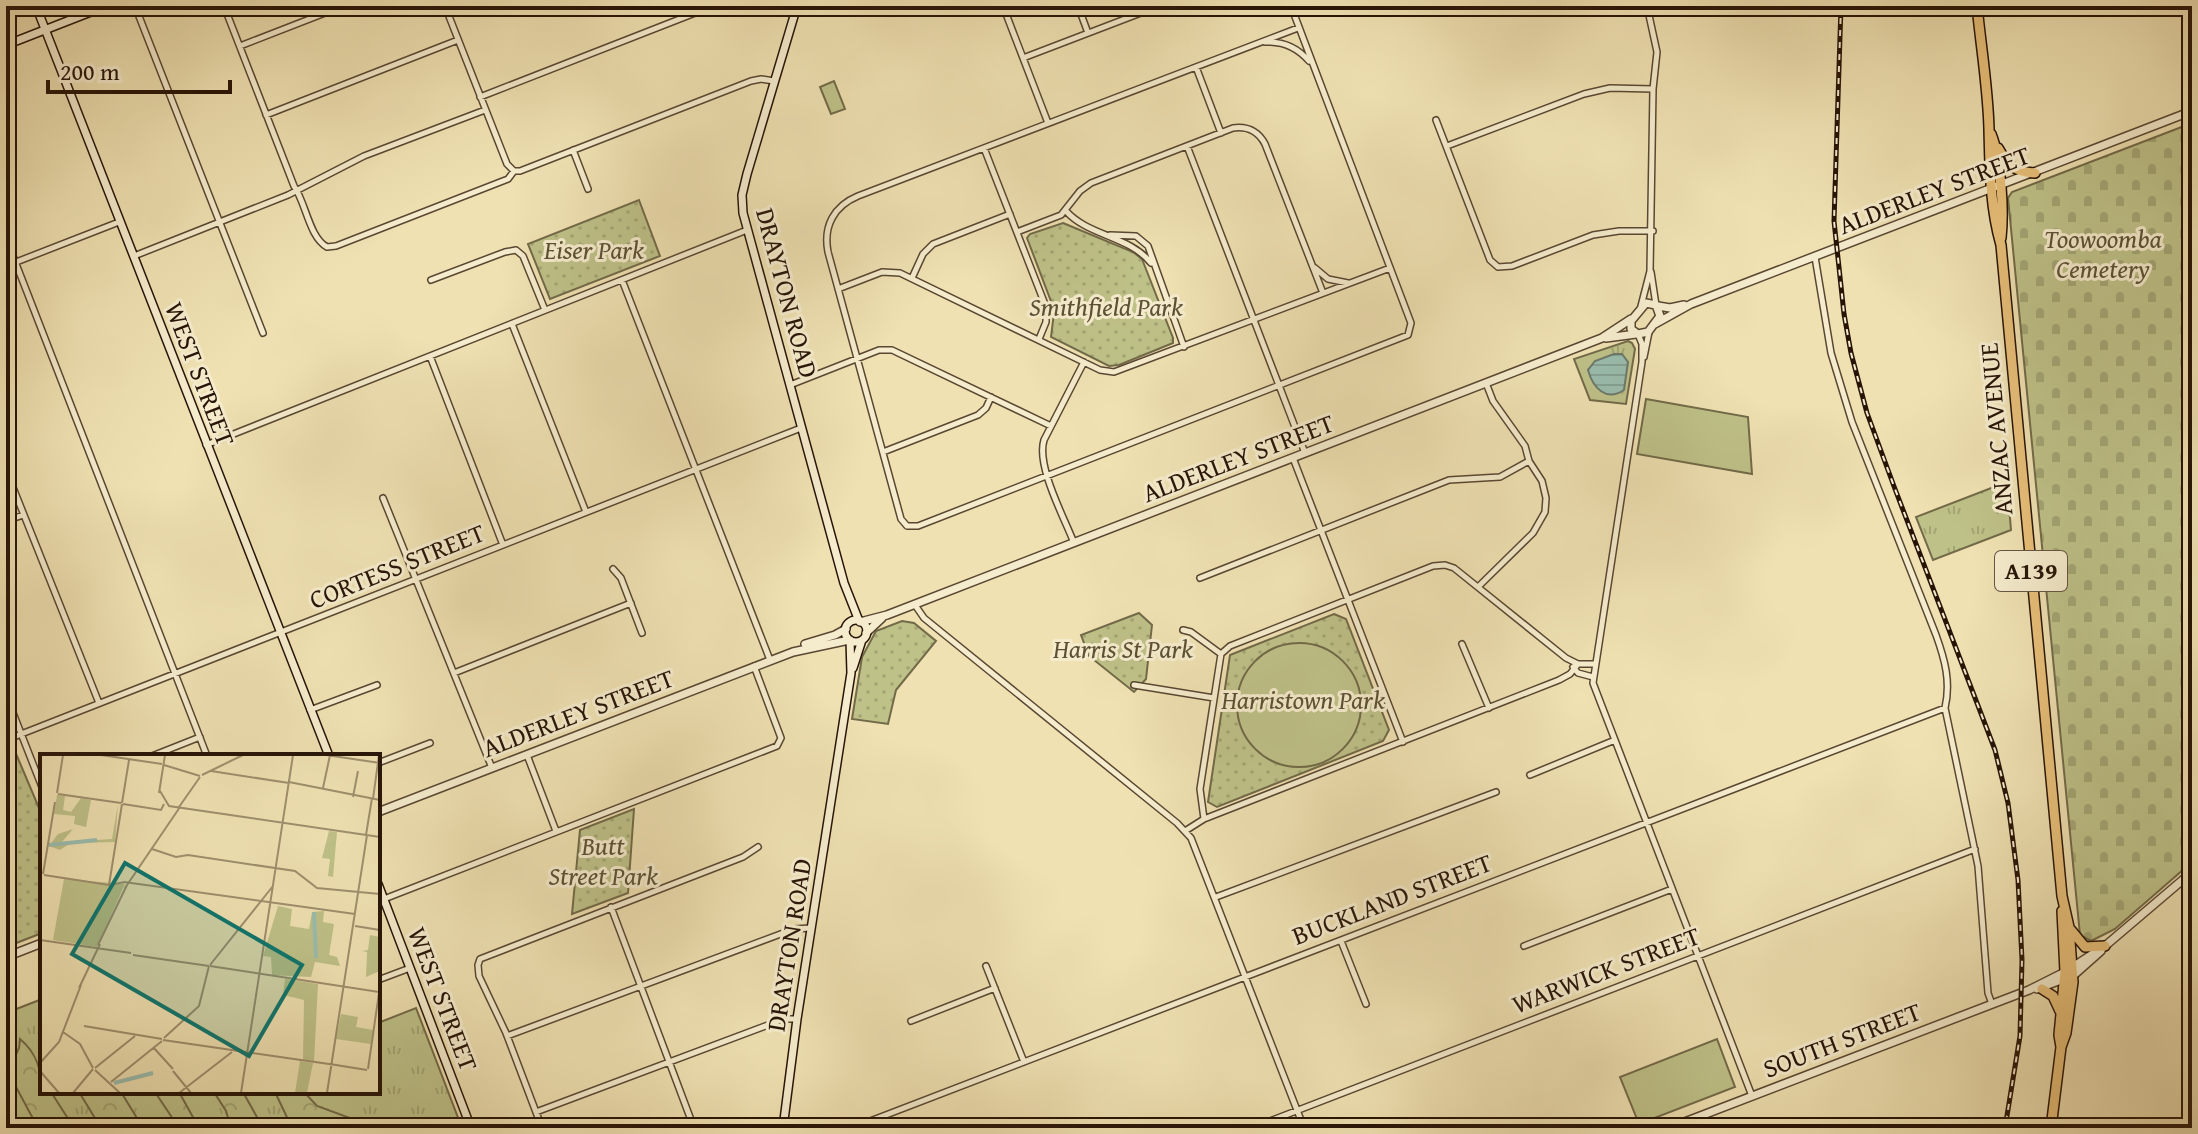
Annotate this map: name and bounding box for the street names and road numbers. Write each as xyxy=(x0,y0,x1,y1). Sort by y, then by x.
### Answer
street label: ALDERLEY STREET xyxy=(1832,135,2036,244)
street label: DRAYTON ROAD xyxy=(746,204,829,382)
street label: WEST STREET xyxy=(155,296,246,452)
street label: ANZAC AVENUE xyxy=(1969,341,2022,517)
street label: ALDERLEY STREET xyxy=(1136,403,1340,512)
street label: CORTESS STREET xyxy=(303,512,491,619)
road number: A139 xyxy=(1995,551,2067,591)
street label: ALDERLEY STREET xyxy=(476,658,680,767)
street label: BUCKLAND STREET xyxy=(1286,842,1498,955)
street label: DRAYTON ROAD xyxy=(756,856,821,1034)
street label: WARWICK STREET xyxy=(1506,916,1706,1023)
street label: WEST STREET xyxy=(398,921,489,1077)
street label: SOUTH STREET xyxy=(1757,991,1927,1088)

